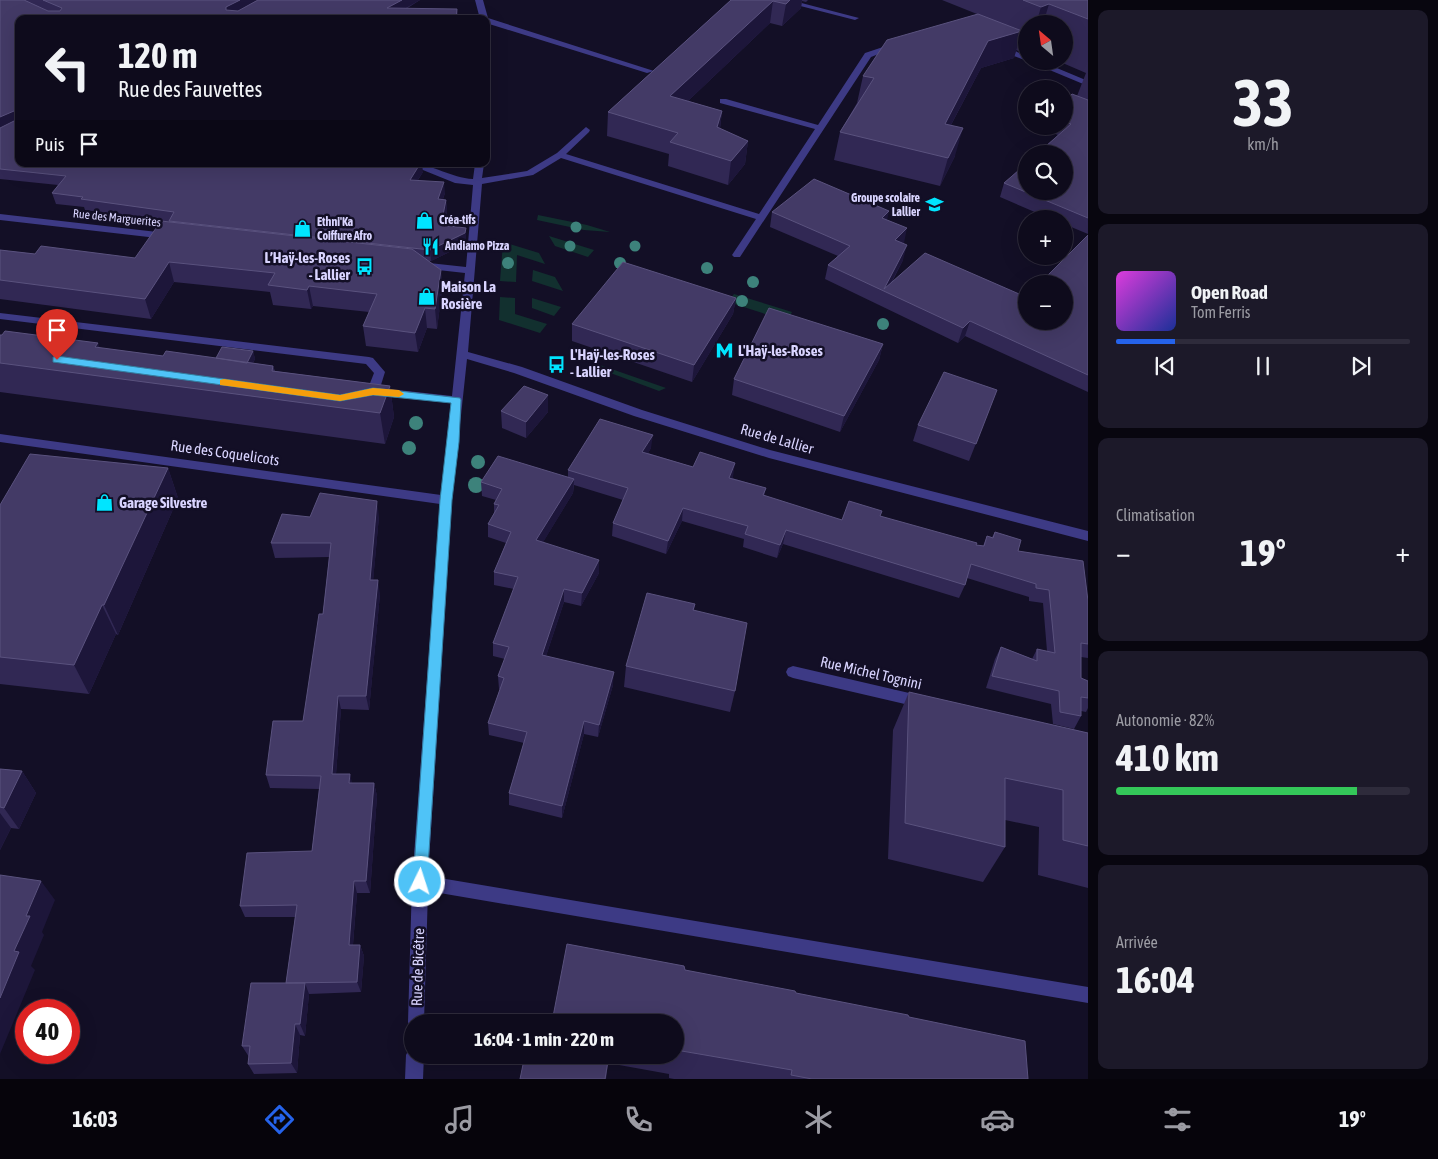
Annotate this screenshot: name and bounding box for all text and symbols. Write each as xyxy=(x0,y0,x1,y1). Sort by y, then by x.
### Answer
north arrow xyxy=(1018,15,1072,70)
map controls xyxy=(1018,15,1073,330)
icon: left xyxy=(35,35,100,100)
text: 120 m xyxy=(118,35,197,75)
text: 33 xyxy=(1232,65,1294,140)
text: Rue des Fauvettes xyxy=(118,76,262,102)
button: sound xyxy=(1018,80,1073,135)
icon: arrive xyxy=(75,130,103,158)
text: Puis xyxy=(35,133,65,155)
text: km/h xyxy=(1247,135,1279,153)
button: search xyxy=(1018,145,1073,200)
place label: Groupe scolaire Lallier xyxy=(851,191,921,219)
school or university icon: Groupe scolaire Lallier xyxy=(924,195,944,215)
street label: Rue des Marguerites xyxy=(72,206,162,230)
shop icon: Créa-tifs xyxy=(415,210,435,230)
button: + xyxy=(1018,210,1073,265)
place label: Créa-tifs xyxy=(439,213,476,227)
place label: Ethni'Ka Coiffure Afro xyxy=(317,215,372,243)
shop icon: Ethni'Ka Coiffure Afro xyxy=(293,219,313,239)
restaurant icon: Andiamo Pizza xyxy=(421,236,441,256)
place label: Andiamo Pizza xyxy=(444,239,510,253)
place label: L’Haÿ-les-Roses - Lallier xyxy=(264,249,351,283)
bus stop icon: L’Haÿ-les-Roses - Lallier xyxy=(354,257,374,277)
button: − xyxy=(1018,275,1073,330)
place label: Maison La Rosière xyxy=(441,278,496,312)
text: Open Road xyxy=(1191,281,1268,303)
shop icon: Maison La Rosière xyxy=(417,286,437,306)
text: Tom Ferris xyxy=(1191,303,1250,321)
pin xyxy=(36,309,78,360)
icon: arrive xyxy=(43,316,71,344)
metro station icon: L'Haÿ-les-Roses xyxy=(714,341,734,361)
place label: L'Haÿ-les-Roses xyxy=(738,342,823,359)
place label: L'Haÿ-les-Roses - Lallier xyxy=(570,346,655,380)
icon: previous xyxy=(1151,352,1179,380)
icon: pause xyxy=(1249,352,1277,380)
icon: next xyxy=(1347,352,1375,380)
bus stop icon: L'Haÿ-les-Roses - Lallier xyxy=(546,354,566,374)
street label: Rue de Lallier xyxy=(739,420,816,457)
street label: Rue des Coquelicots xyxy=(170,436,280,469)
shop icon: Garage Silvestre xyxy=(95,493,115,513)
place label: Garage Silvestre xyxy=(119,494,207,511)
text: Climatisation xyxy=(1116,506,1195,524)
text: 19° xyxy=(1240,531,1286,574)
text: − xyxy=(1116,536,1131,568)
text: + xyxy=(1395,536,1410,568)
street label: Rue Michel Tognini xyxy=(819,653,923,692)
text: Autonomie · 82% xyxy=(1116,711,1214,729)
text: 410 km xyxy=(1116,736,1219,779)
position arrow xyxy=(393,855,445,907)
street label: Rue de Bicêtre xyxy=(408,927,427,1006)
text: Arrivée xyxy=(1116,933,1158,951)
text: 16:04 xyxy=(1116,958,1195,1001)
speed limit sign: 40 xyxy=(15,999,80,1064)
text: 16:04 · 1 min · 220 m xyxy=(474,1028,614,1050)
icon: directions xyxy=(262,1102,297,1137)
icon: music xyxy=(442,1102,477,1137)
icon: phone xyxy=(621,1102,656,1137)
icon: climate xyxy=(801,1102,836,1137)
icon: car xyxy=(980,1102,1015,1137)
icon: filters xyxy=(1160,1102,1195,1137)
text: 16:03 xyxy=(72,1106,118,1132)
text: 19° xyxy=(1339,1106,1366,1132)

